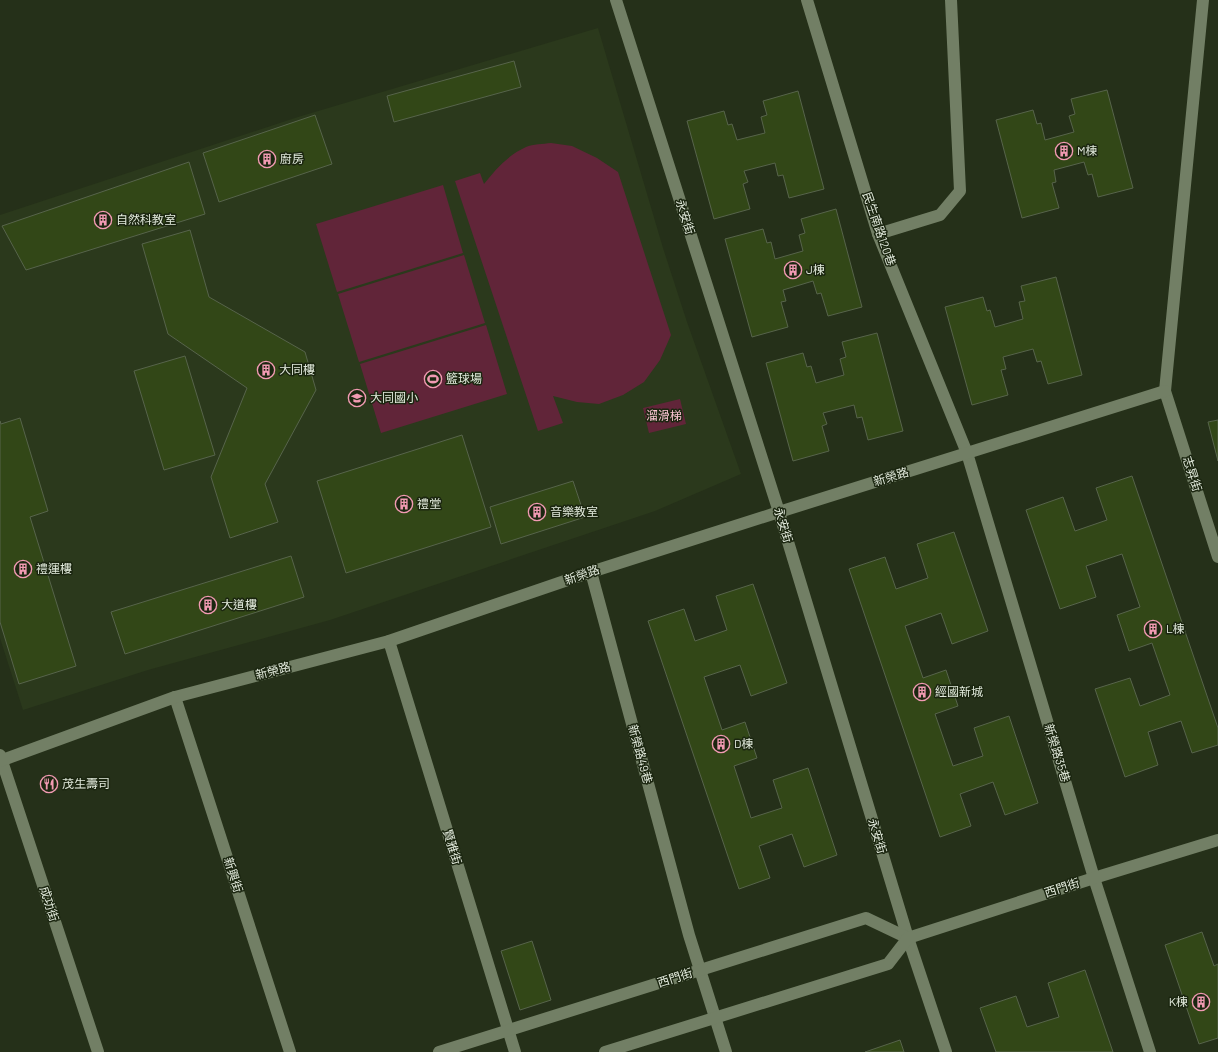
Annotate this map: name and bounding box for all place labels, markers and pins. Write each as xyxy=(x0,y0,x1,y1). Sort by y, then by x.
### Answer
building icon: M棟 xyxy=(1054,141,1074,161)
place label: M棟 xyxy=(1077,143,1098,157)
building icon: 廚房 xyxy=(257,149,277,169)
place label: 廚房 xyxy=(280,151,304,165)
building icon: 自然科教室 xyxy=(93,210,113,230)
place label: 自然科教室 xyxy=(116,212,176,226)
building icon: J棟 xyxy=(783,260,803,280)
place label: J棟 xyxy=(806,262,825,276)
building icon: 大同樓 xyxy=(256,360,276,380)
place label: 大同樓 xyxy=(279,362,315,376)
sports icon: 籃球場 xyxy=(423,369,443,389)
place label: 籃球場 xyxy=(446,371,482,385)
school or university icon: 大同國小 xyxy=(347,388,367,408)
place label: 大同國小 xyxy=(370,390,418,404)
building icon: 禮堂 xyxy=(394,494,414,514)
place label: 禮堂 xyxy=(417,496,441,510)
building icon: 音樂教室 xyxy=(527,502,547,522)
place label: 音樂教室 xyxy=(550,504,598,518)
building icon: 禮運樓 xyxy=(13,559,33,579)
place label: 禮運樓 xyxy=(36,561,72,575)
building icon: 大道樓 xyxy=(198,595,218,615)
place label: 大道樓 xyxy=(221,597,257,611)
building icon: L棟 xyxy=(1143,619,1163,639)
place label: L棟 xyxy=(1166,621,1185,635)
building icon: 經國新城 xyxy=(912,682,932,702)
place label: 經國新城 xyxy=(935,684,983,698)
building icon: D棟 xyxy=(711,734,731,754)
place label: D棟 xyxy=(734,736,753,750)
restaurant icon: 茂生壽司 xyxy=(39,774,59,794)
place label: 茂生壽司 xyxy=(62,776,110,790)
building icon: K棟 xyxy=(1191,992,1211,1012)
place label: K棟 xyxy=(1169,994,1188,1008)

